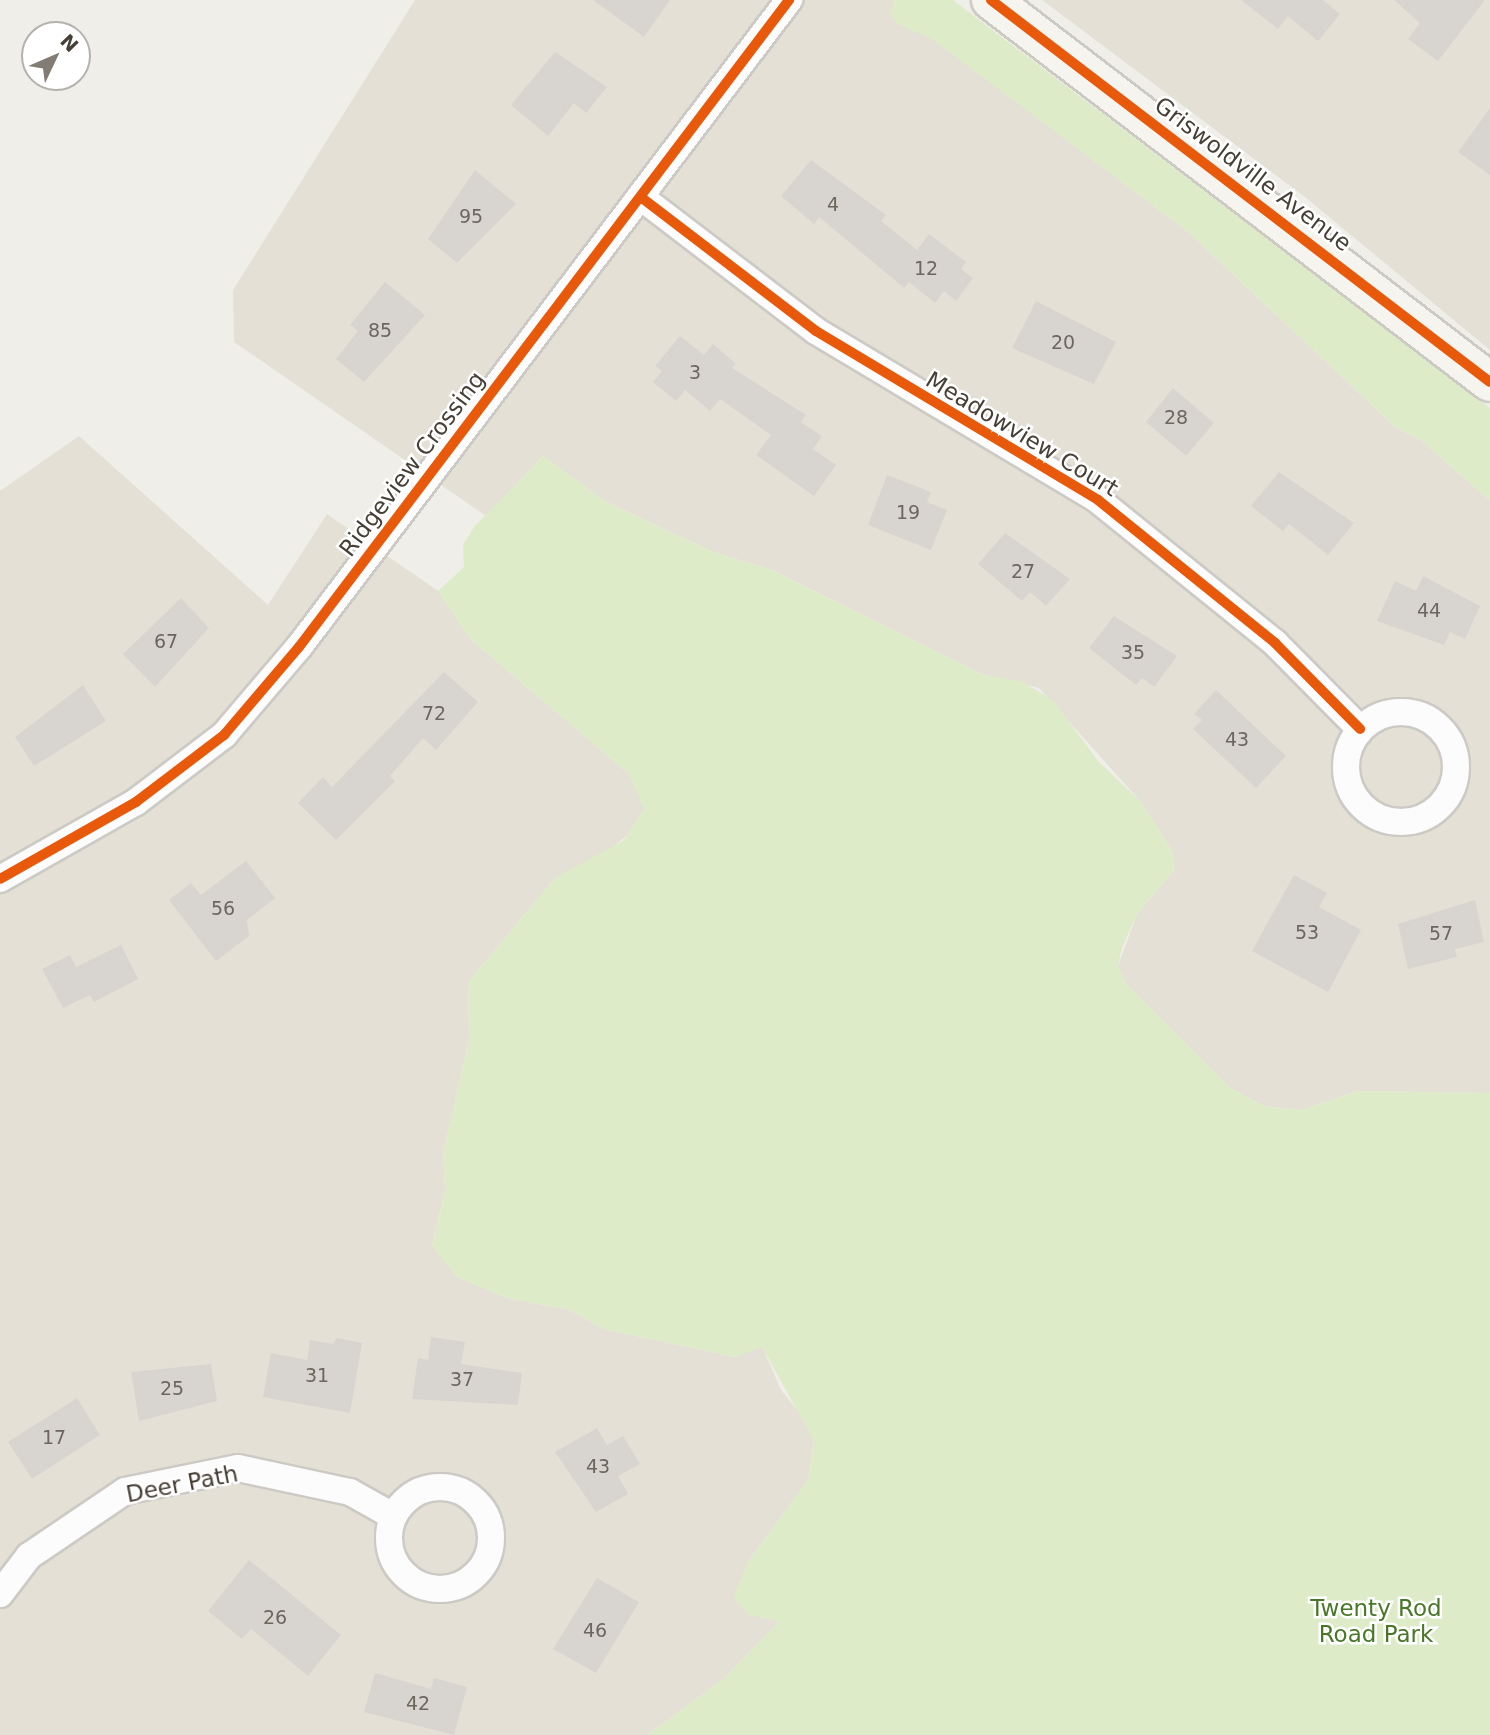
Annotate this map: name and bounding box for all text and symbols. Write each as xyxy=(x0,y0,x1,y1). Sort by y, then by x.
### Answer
north arrow xyxy=(21,21,91,91)
text: N xyxy=(56,29,83,56)
street label: Griswoldville Avenue xyxy=(1149,91,1357,257)
house number: 4 xyxy=(827,194,839,216)
house number: 95 xyxy=(459,206,483,228)
house number: 12 xyxy=(914,258,938,280)
house number: 85 xyxy=(368,320,392,342)
house number: 20 xyxy=(1051,332,1075,354)
house number: 3 xyxy=(689,362,701,384)
street label: Ridgeview Crossing xyxy=(333,366,491,562)
street label: Meadowview Court xyxy=(921,366,1123,502)
house number: 28 xyxy=(1164,407,1188,429)
house number: 19 xyxy=(896,502,920,524)
house number: 27 xyxy=(1011,561,1035,583)
house number: 44 xyxy=(1417,600,1441,622)
house number: 67 xyxy=(154,631,178,653)
house number: 35 xyxy=(1121,642,1145,664)
house number: 72 xyxy=(422,703,446,725)
house number: 43 xyxy=(1225,729,1249,751)
house number: 56 xyxy=(211,898,235,920)
house number: 53 xyxy=(1295,922,1319,944)
house number: 57 xyxy=(1429,923,1453,945)
house number: 31 xyxy=(305,1365,329,1387)
house number: 37 xyxy=(450,1369,474,1391)
house number: 25 xyxy=(160,1378,184,1400)
house number: 17 xyxy=(42,1427,66,1449)
house number: 43 xyxy=(586,1456,610,1478)
street label: Deer Path xyxy=(124,1460,240,1508)
park label: Twenty Rod Road Park xyxy=(1310,1594,1442,1648)
house number: 26 xyxy=(263,1607,287,1629)
house number: 46 xyxy=(583,1620,607,1642)
house number: 42 xyxy=(406,1693,430,1715)

